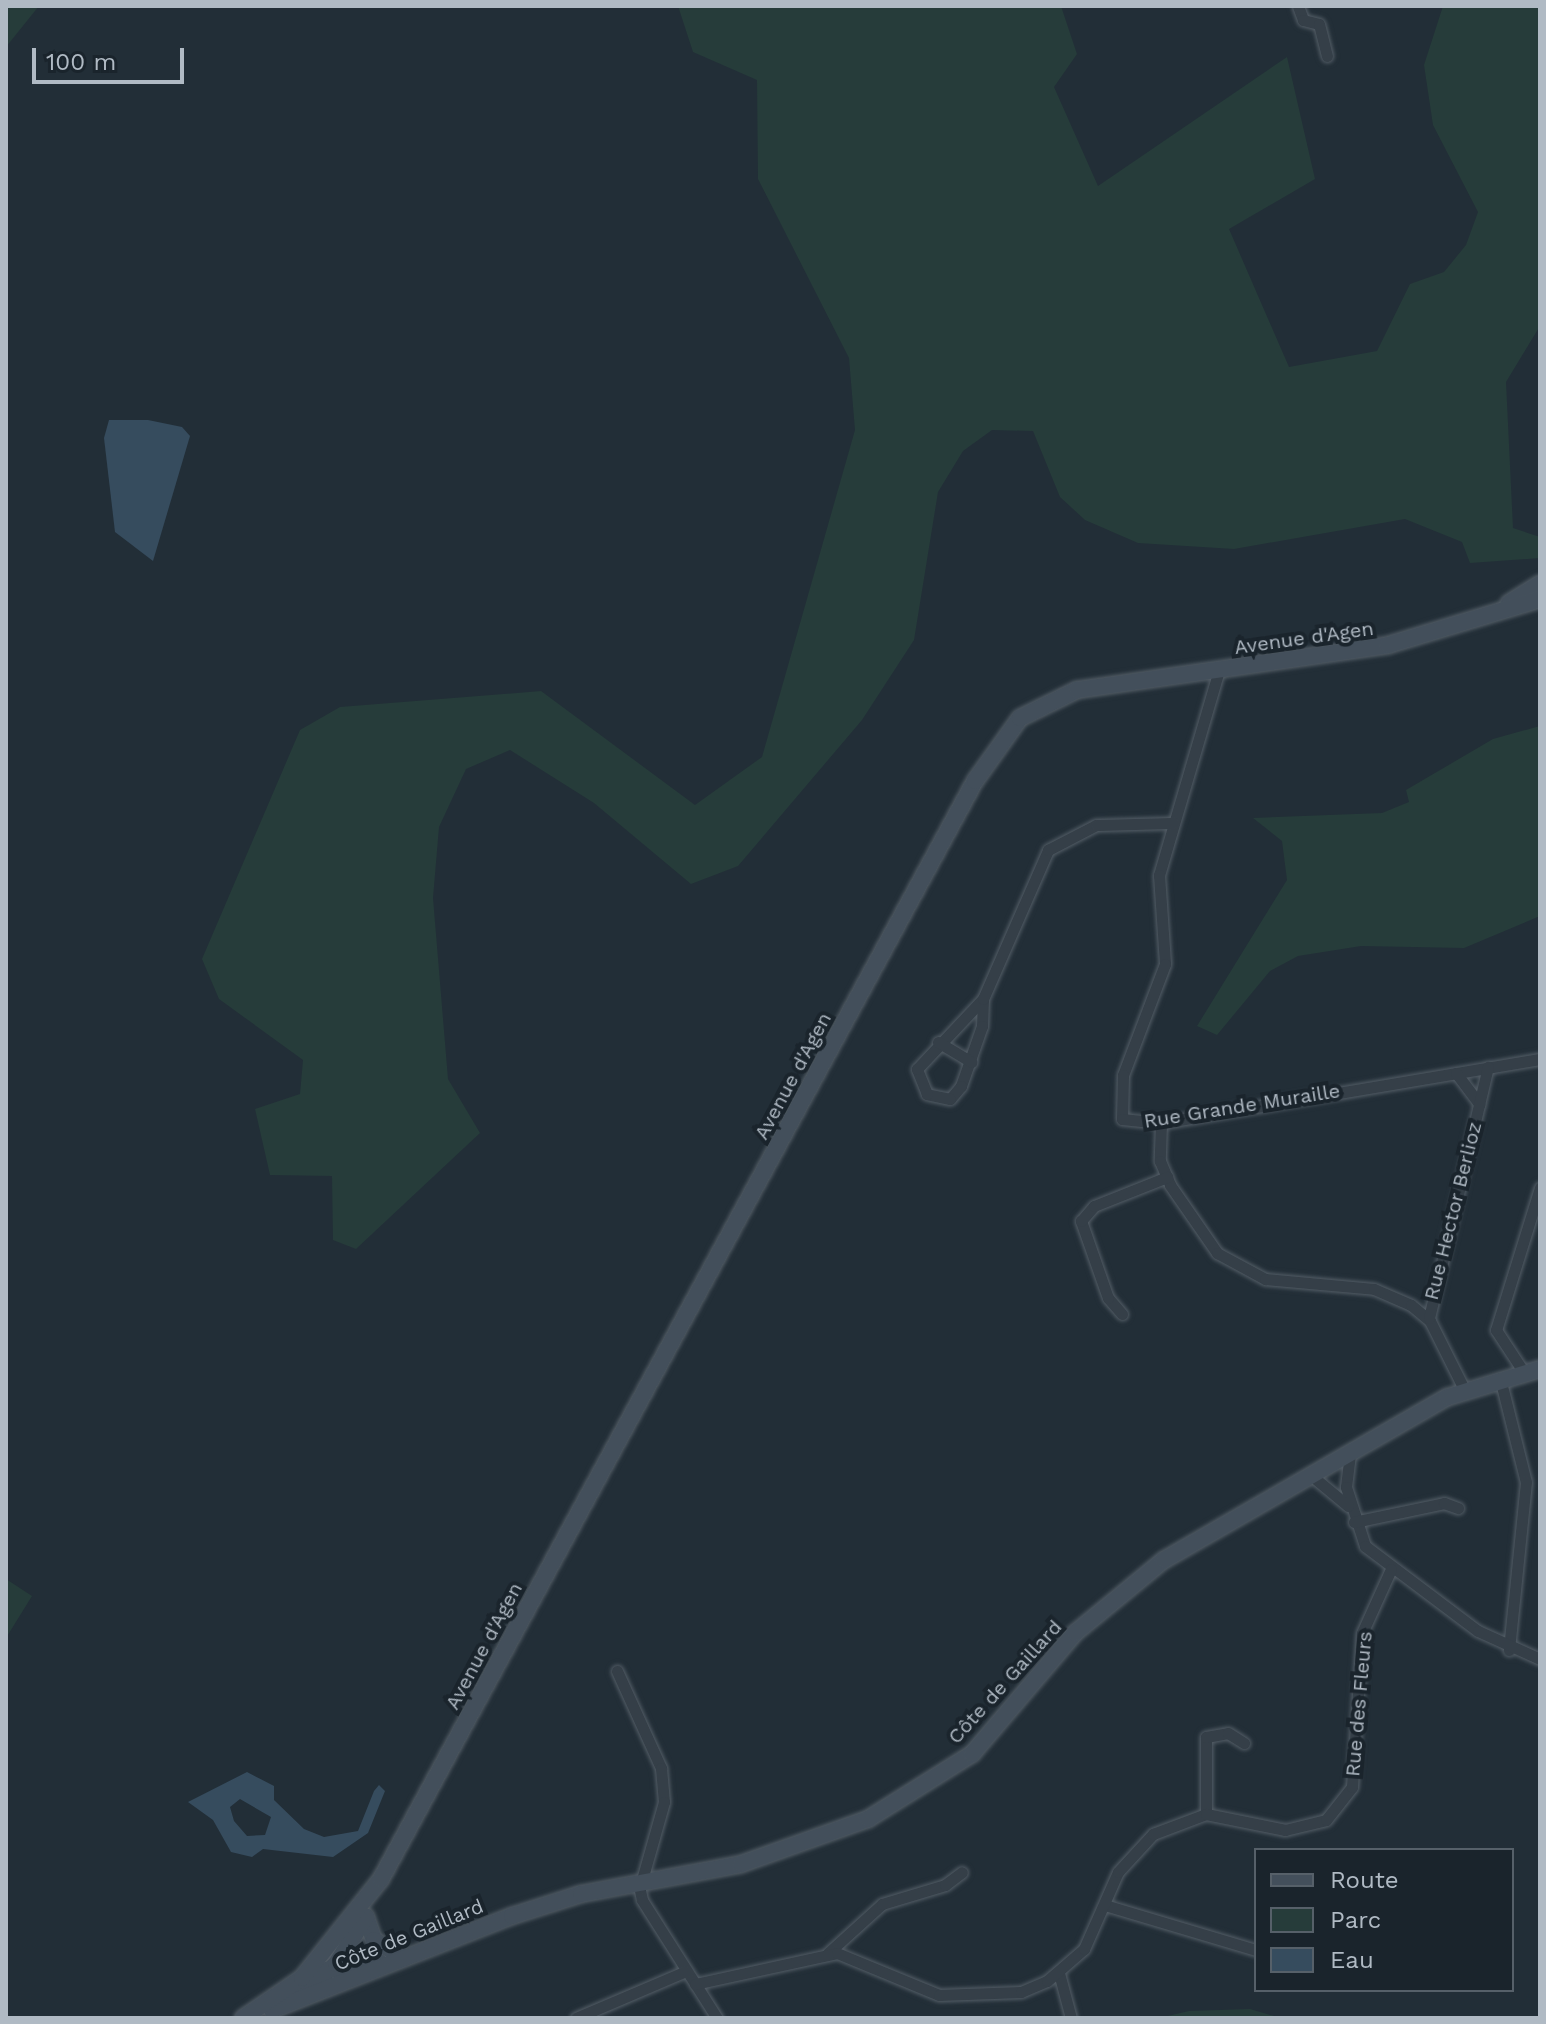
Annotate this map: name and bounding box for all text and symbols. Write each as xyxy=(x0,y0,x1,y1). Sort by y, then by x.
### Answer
scale bar xyxy=(36,32,188,82)
text: 100 m xyxy=(46,48,116,76)
street label: Avenue d'Agen xyxy=(1233,616,1375,660)
street label: Avenue d'Agen xyxy=(749,1008,837,1144)
street label: Rue Grande Muraille xyxy=(1142,1079,1342,1133)
street label: Rue Hector Berlioz xyxy=(1419,1119,1487,1303)
street label: Avenue d'Agen xyxy=(440,1578,528,1714)
street label: Côte de Gaillard xyxy=(943,1615,1067,1749)
street label: Rue des Fleurs xyxy=(1341,1630,1377,1778)
legend xyxy=(1254,1848,1514,1992)
text: Route xyxy=(1330,1866,1399,1894)
street label: Côte de Gaillard xyxy=(331,1894,487,1976)
text: Parc xyxy=(1330,1906,1381,1934)
text: Eau xyxy=(1330,1946,1374,1974)

